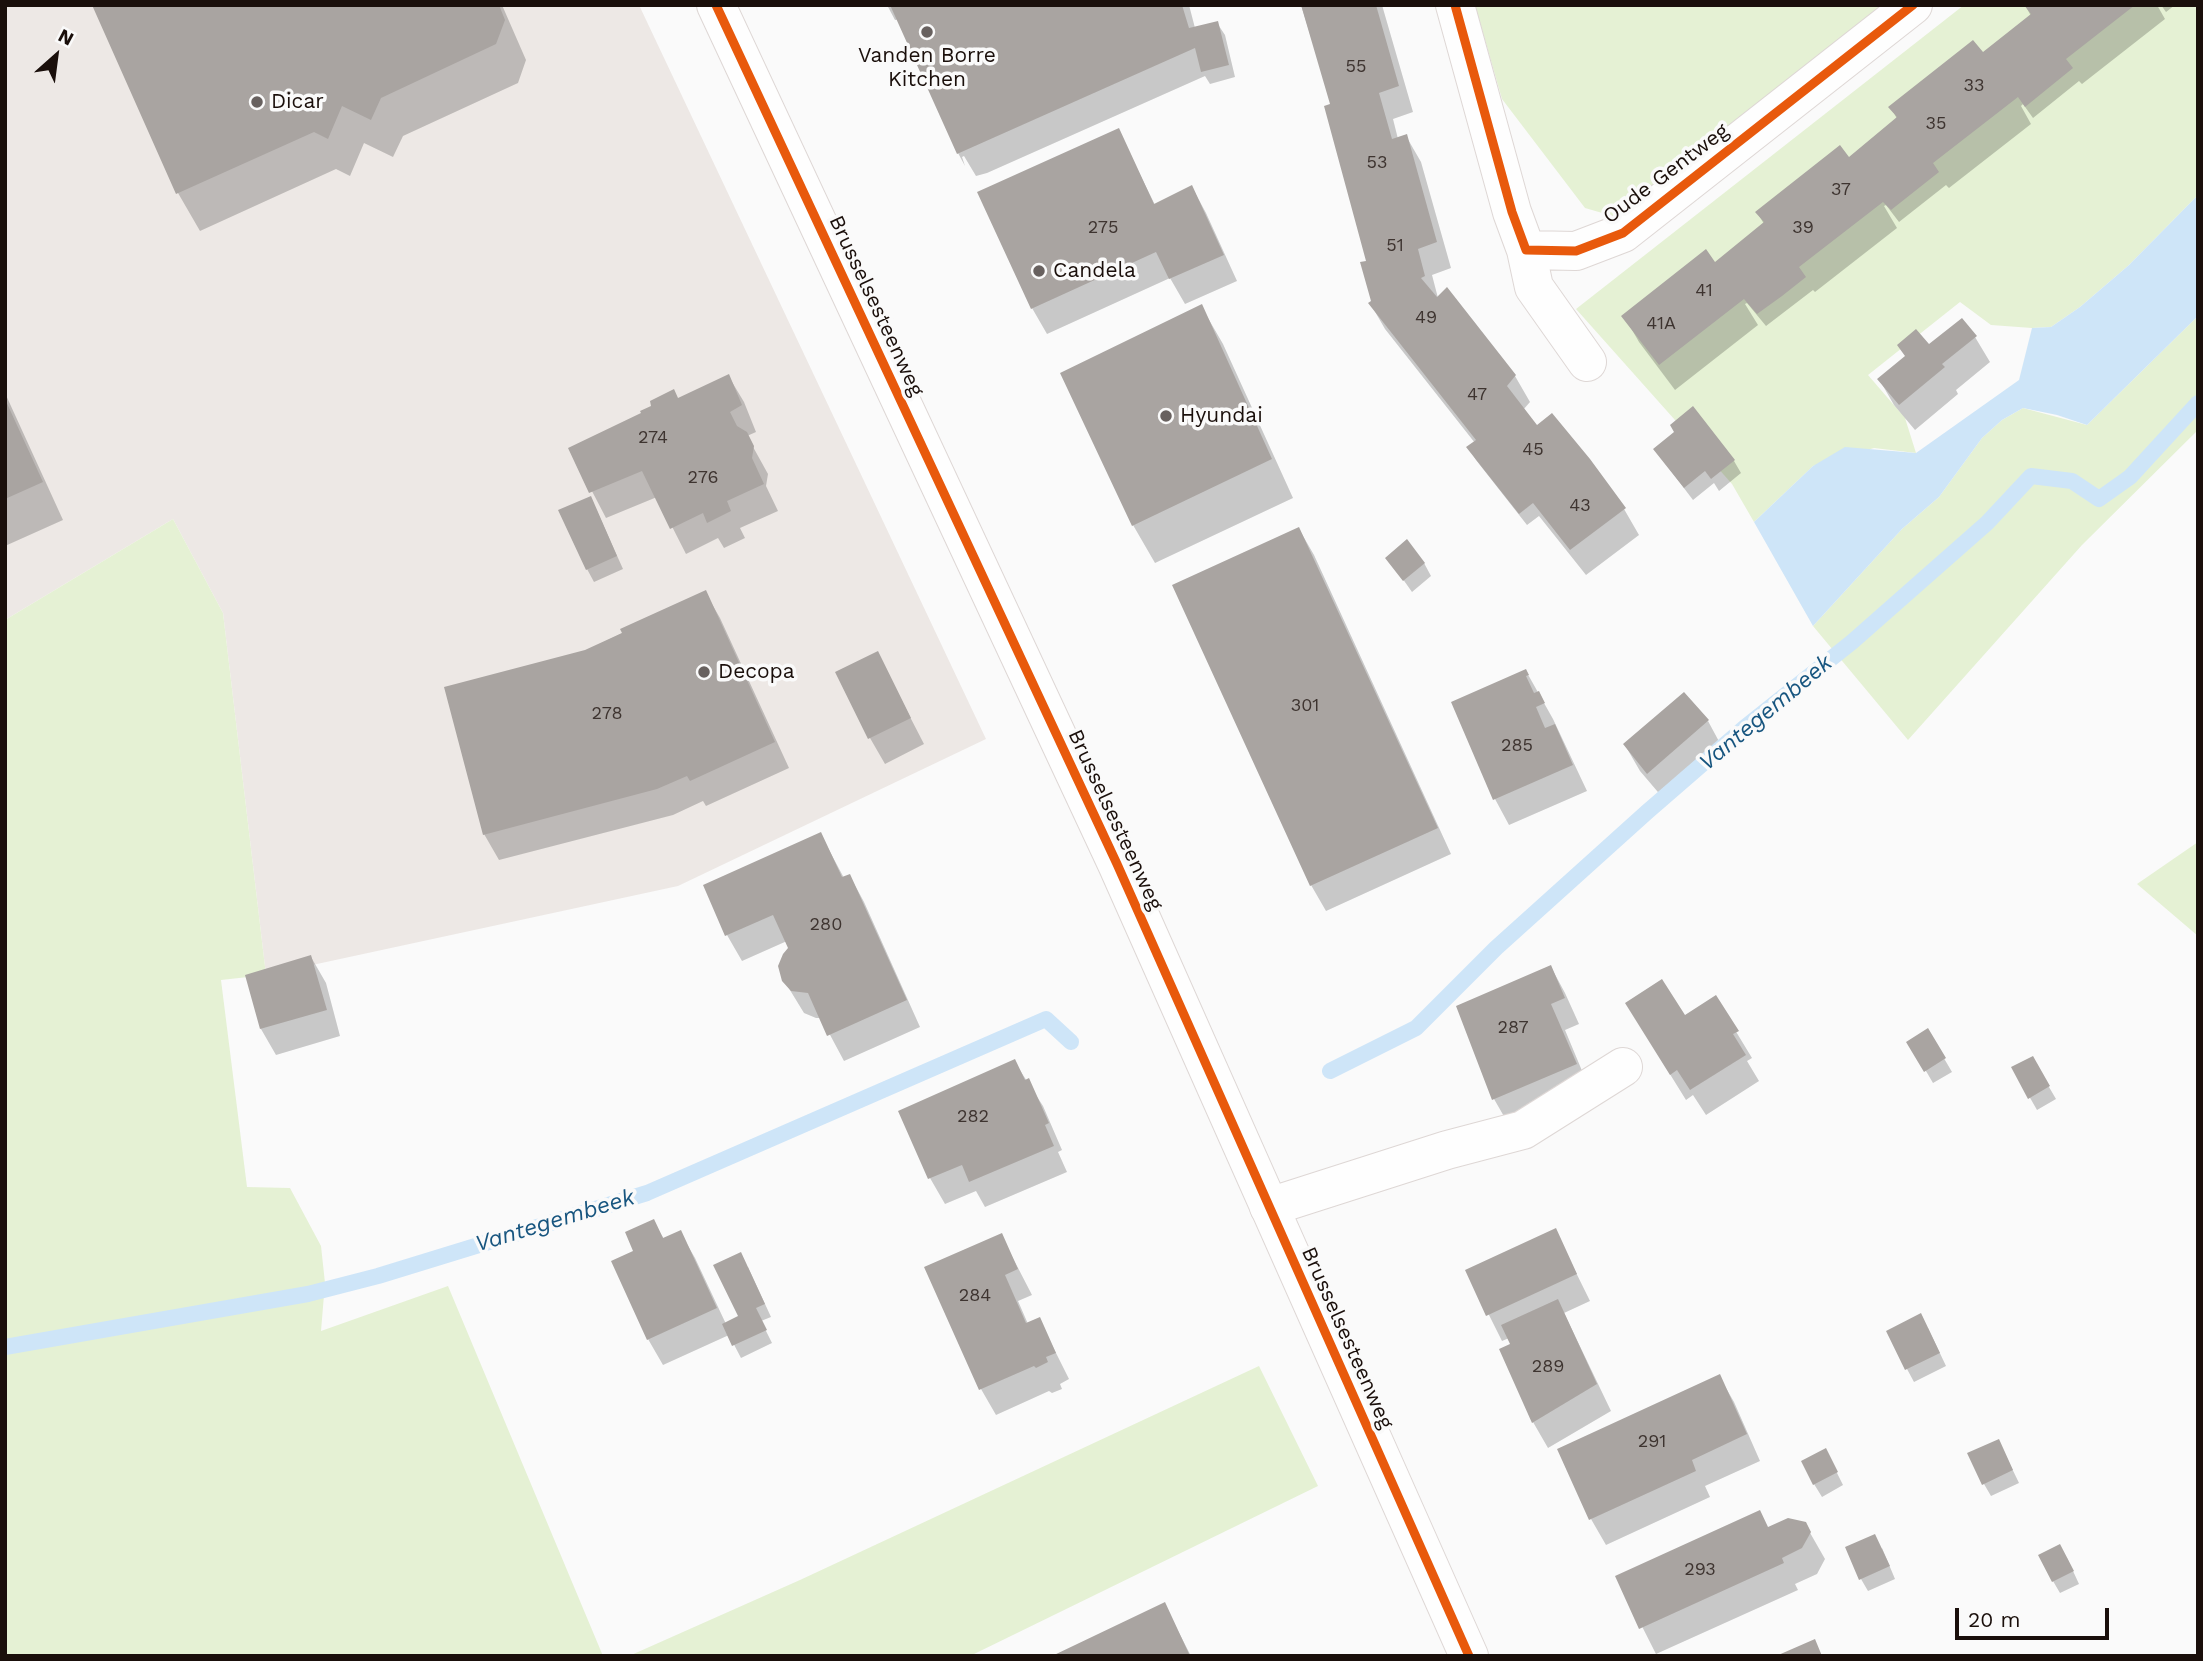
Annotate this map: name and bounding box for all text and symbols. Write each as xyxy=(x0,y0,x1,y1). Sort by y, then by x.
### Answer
north arrow xyxy=(21,21,91,91)
text: N xyxy=(54,24,78,50)
marker: Vanden Borre Kitchen xyxy=(919,24,935,40)
place label: Vanden Borre Kitchen xyxy=(858,43,996,93)
house number: 55 xyxy=(1346,56,1366,78)
house number: 33 xyxy=(1964,75,1984,97)
place label: Dicar xyxy=(271,89,324,115)
marker: Dicar xyxy=(249,94,265,110)
house number: 35 xyxy=(1926,113,1946,135)
street label: Oude Gentweg xyxy=(1598,119,1734,229)
house number: 53 xyxy=(1367,152,1387,174)
house number: 37 xyxy=(1831,179,1851,201)
street label: Brusselsesteenweg xyxy=(823,212,929,400)
house number: 275 xyxy=(1088,217,1118,239)
house number: 39 xyxy=(1792,217,1814,239)
house number: 51 xyxy=(1386,235,1404,257)
place label: Candela xyxy=(1053,258,1136,284)
marker: Candela xyxy=(1031,263,1047,279)
house number: 41 xyxy=(1695,280,1713,302)
house number: 49 xyxy=(1415,307,1437,329)
house number: 41A xyxy=(1646,313,1676,335)
house number: 47 xyxy=(1467,384,1487,406)
place label: Hyundai xyxy=(1180,403,1263,429)
marker: Hyundai xyxy=(1158,408,1174,424)
house number: 274 xyxy=(638,427,668,449)
house number: 45 xyxy=(1522,439,1544,461)
house number: 276 xyxy=(688,467,718,489)
house number: 43 xyxy=(1569,495,1591,517)
water label: Vantegembeek xyxy=(1694,649,1838,777)
place label: Decopa xyxy=(718,659,795,685)
marker: Decopa xyxy=(696,664,712,680)
house number: 301 xyxy=(1291,695,1319,717)
house number: 278 xyxy=(592,703,622,725)
street label: Brusselsesteenweg xyxy=(1062,726,1168,914)
house number: 285 xyxy=(1501,735,1533,757)
house number: 280 xyxy=(810,914,842,936)
house number: 287 xyxy=(1498,1017,1528,1039)
house number: 282 xyxy=(957,1106,989,1128)
water label: Vantegembeek xyxy=(472,1184,638,1258)
street label: Brusselsesteenweg xyxy=(1296,1243,1398,1433)
house number: 284 xyxy=(959,1285,991,1307)
house number: 289 xyxy=(1532,1356,1564,1378)
house number: 291 xyxy=(1638,1431,1666,1453)
house number: 293 xyxy=(1684,1559,1716,1581)
scale bar xyxy=(1958,1594,2112,1638)
text: 20 m xyxy=(1968,1607,2020,1632)

